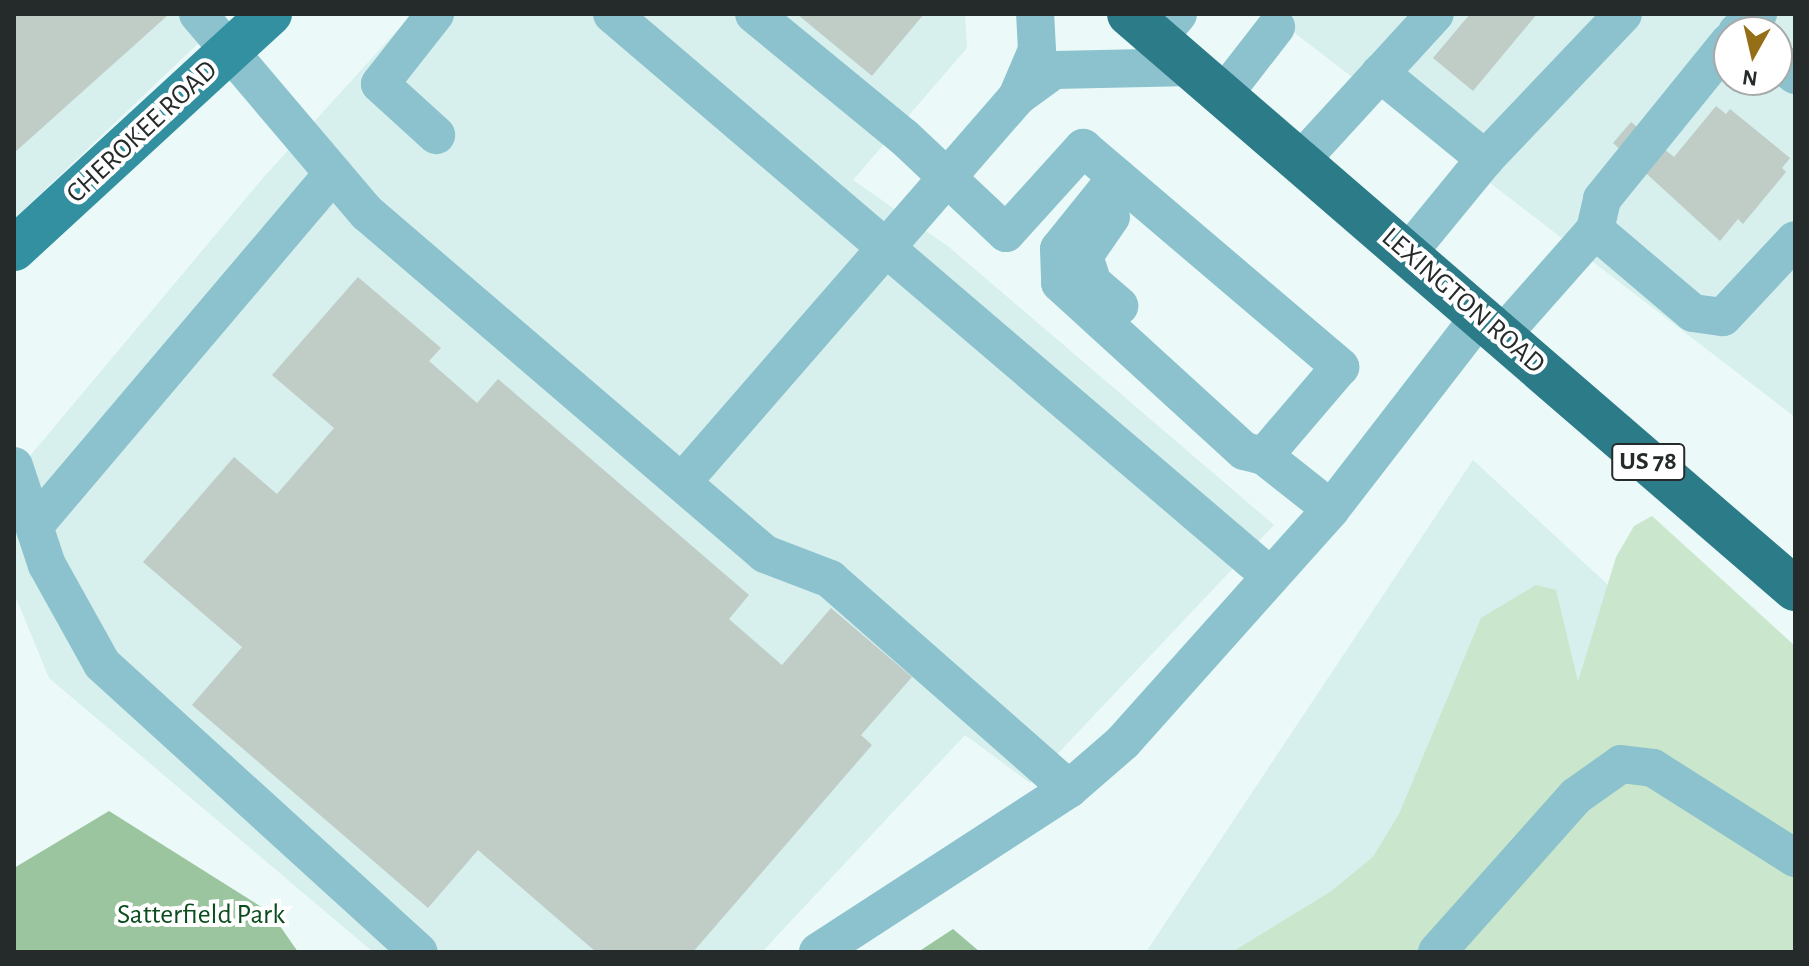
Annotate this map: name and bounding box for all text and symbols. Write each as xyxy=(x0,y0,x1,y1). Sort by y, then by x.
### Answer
north arrow xyxy=(1713,16,1793,96)
street label: CHEROKEE ROAD xyxy=(60,54,224,210)
text: N xyxy=(1741,66,1759,90)
street label: LEXINGTON ROAD xyxy=(1374,221,1552,381)
road number: US 78 xyxy=(1610,440,1686,484)
park label: Satterfield Park xyxy=(117,898,285,932)

